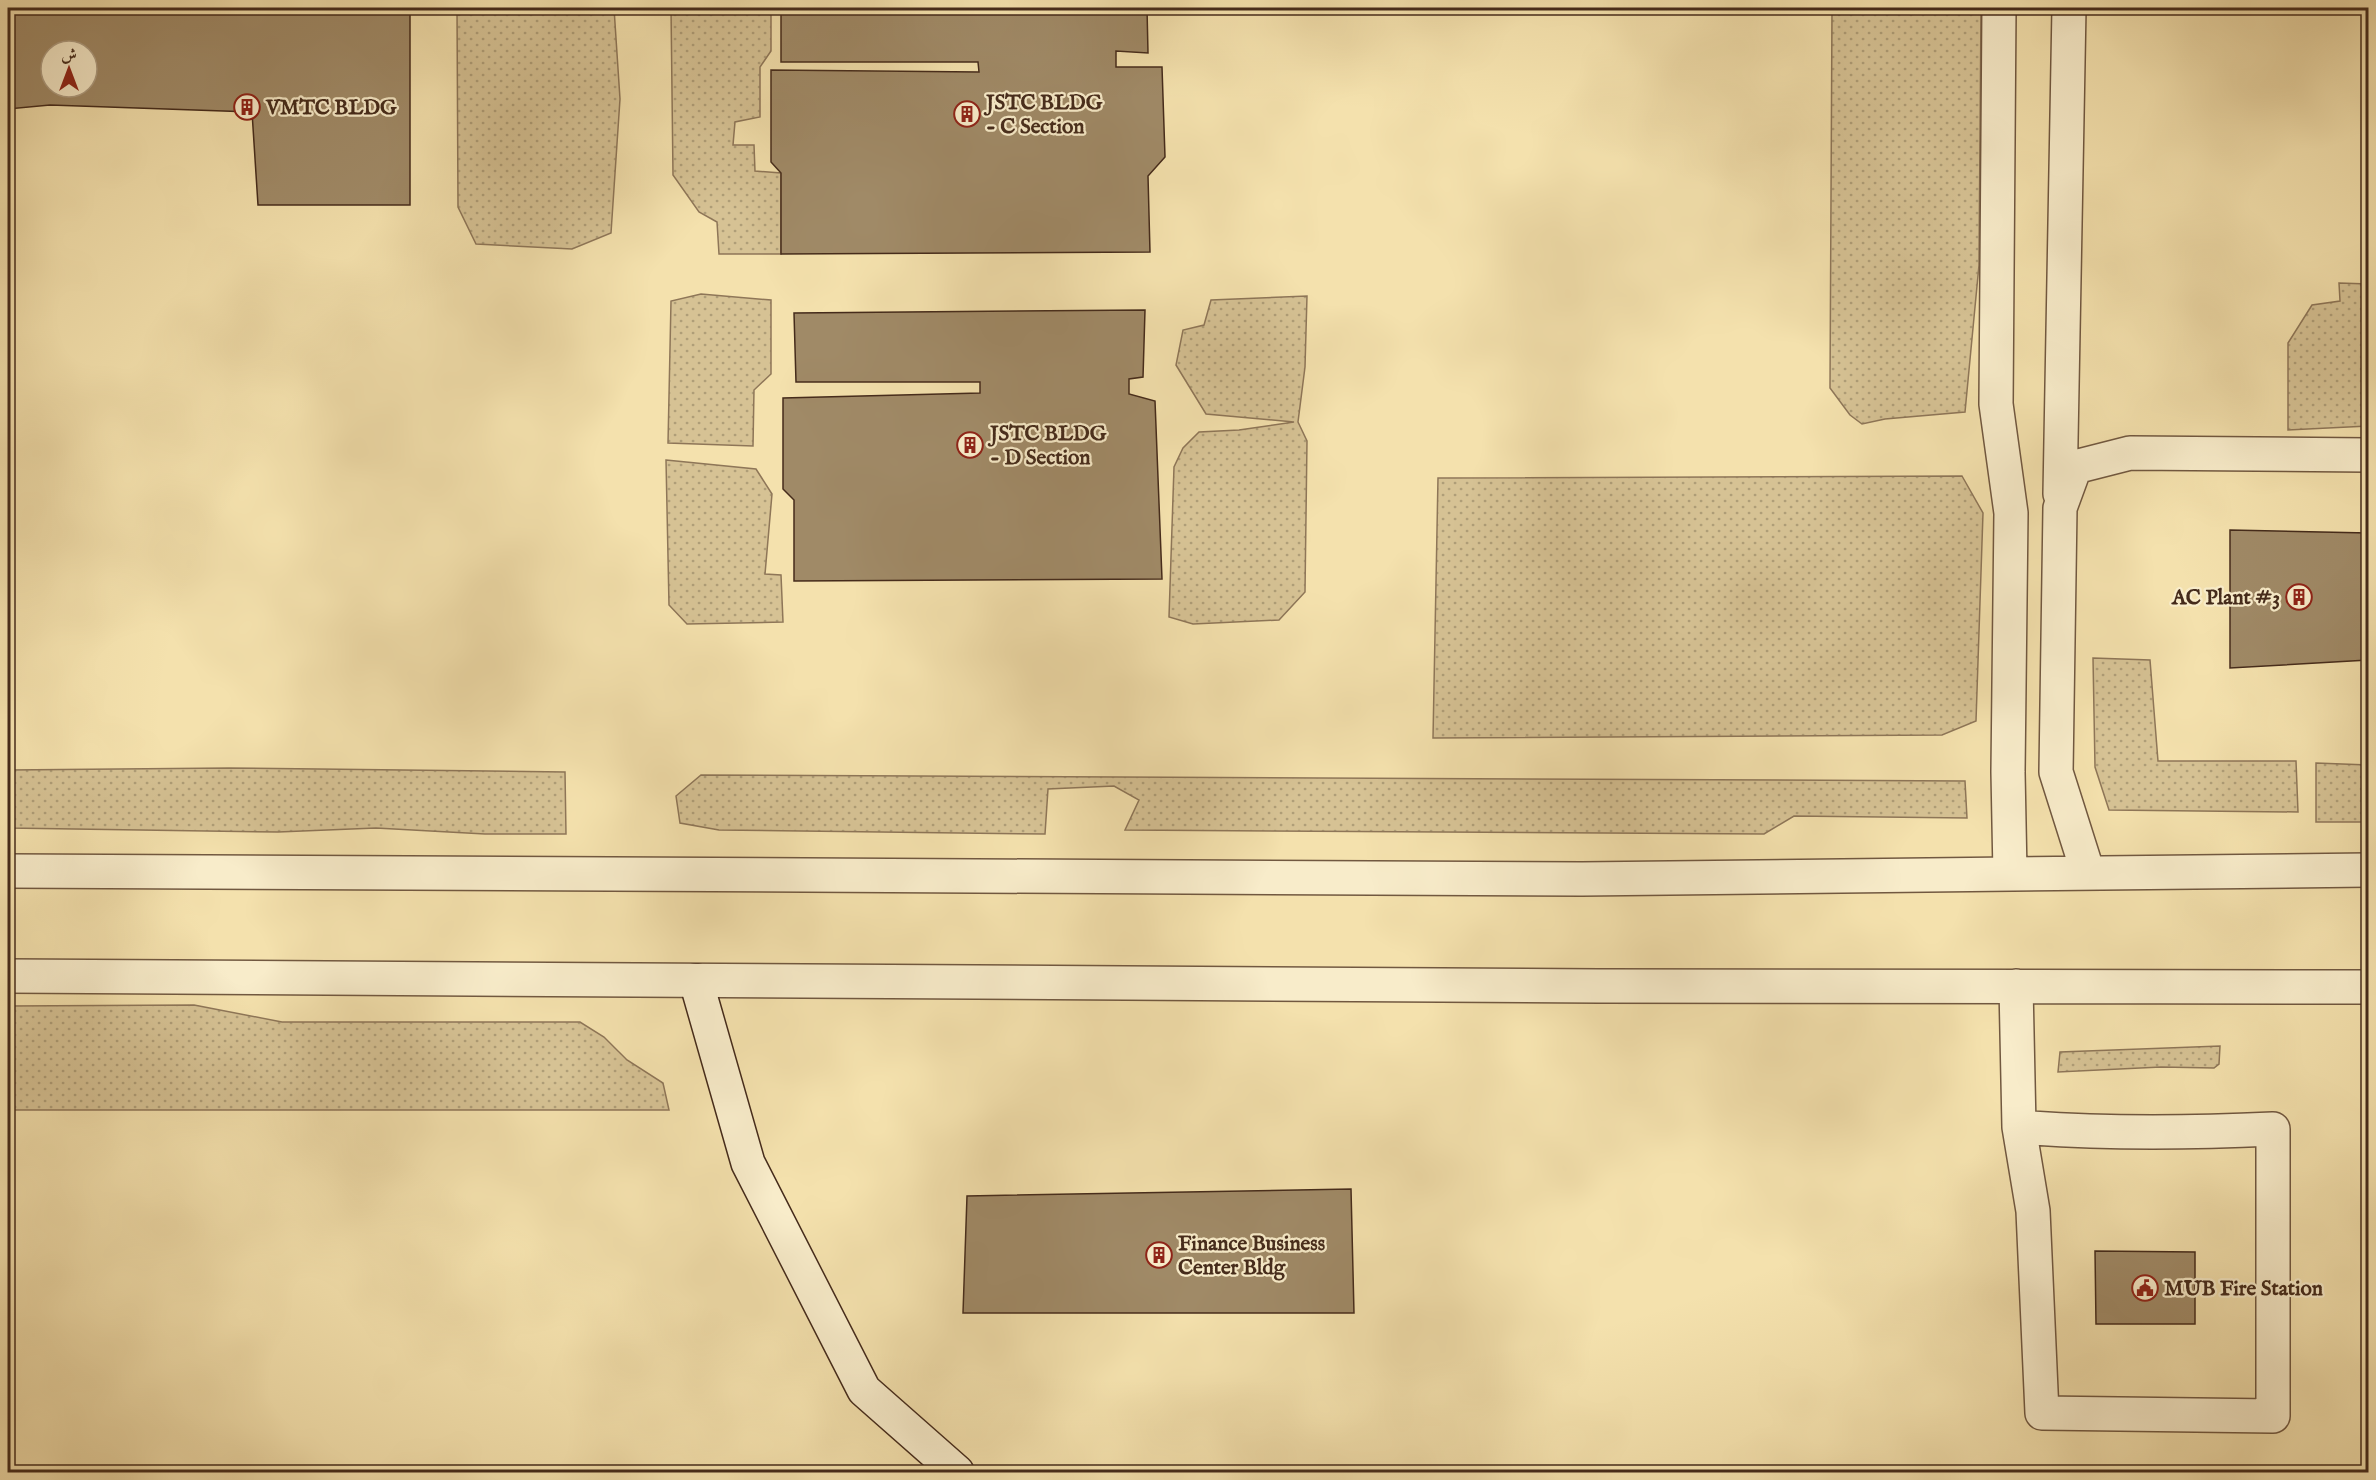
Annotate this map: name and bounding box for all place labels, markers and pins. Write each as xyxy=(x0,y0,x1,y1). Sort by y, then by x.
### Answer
place label: JSTC BLDG - C Section xyxy=(983,90,1103,141)
building icon: VMTC BLDG xyxy=(232,92,262,122)
place label: VMTC BLDG xyxy=(265,95,397,122)
building icon: JSTC BLDG - C Section xyxy=(952,99,982,129)
place label: JSTC BLDG - D Section xyxy=(987,421,1107,472)
building icon: JSTC BLDG - D Section xyxy=(955,430,985,460)
building icon: AC Plant #3 xyxy=(2284,582,2314,612)
place label: AC Plant #3 xyxy=(2171,585,2280,612)
place label: Finance Business Center Bldg xyxy=(1178,1231,1325,1282)
building icon: Finance Business Center Bldg xyxy=(1144,1240,1174,1270)
public building icon: MUB Fire Station xyxy=(2130,1273,2160,1303)
place label: MUB Fire Station xyxy=(2164,1276,2323,1303)

